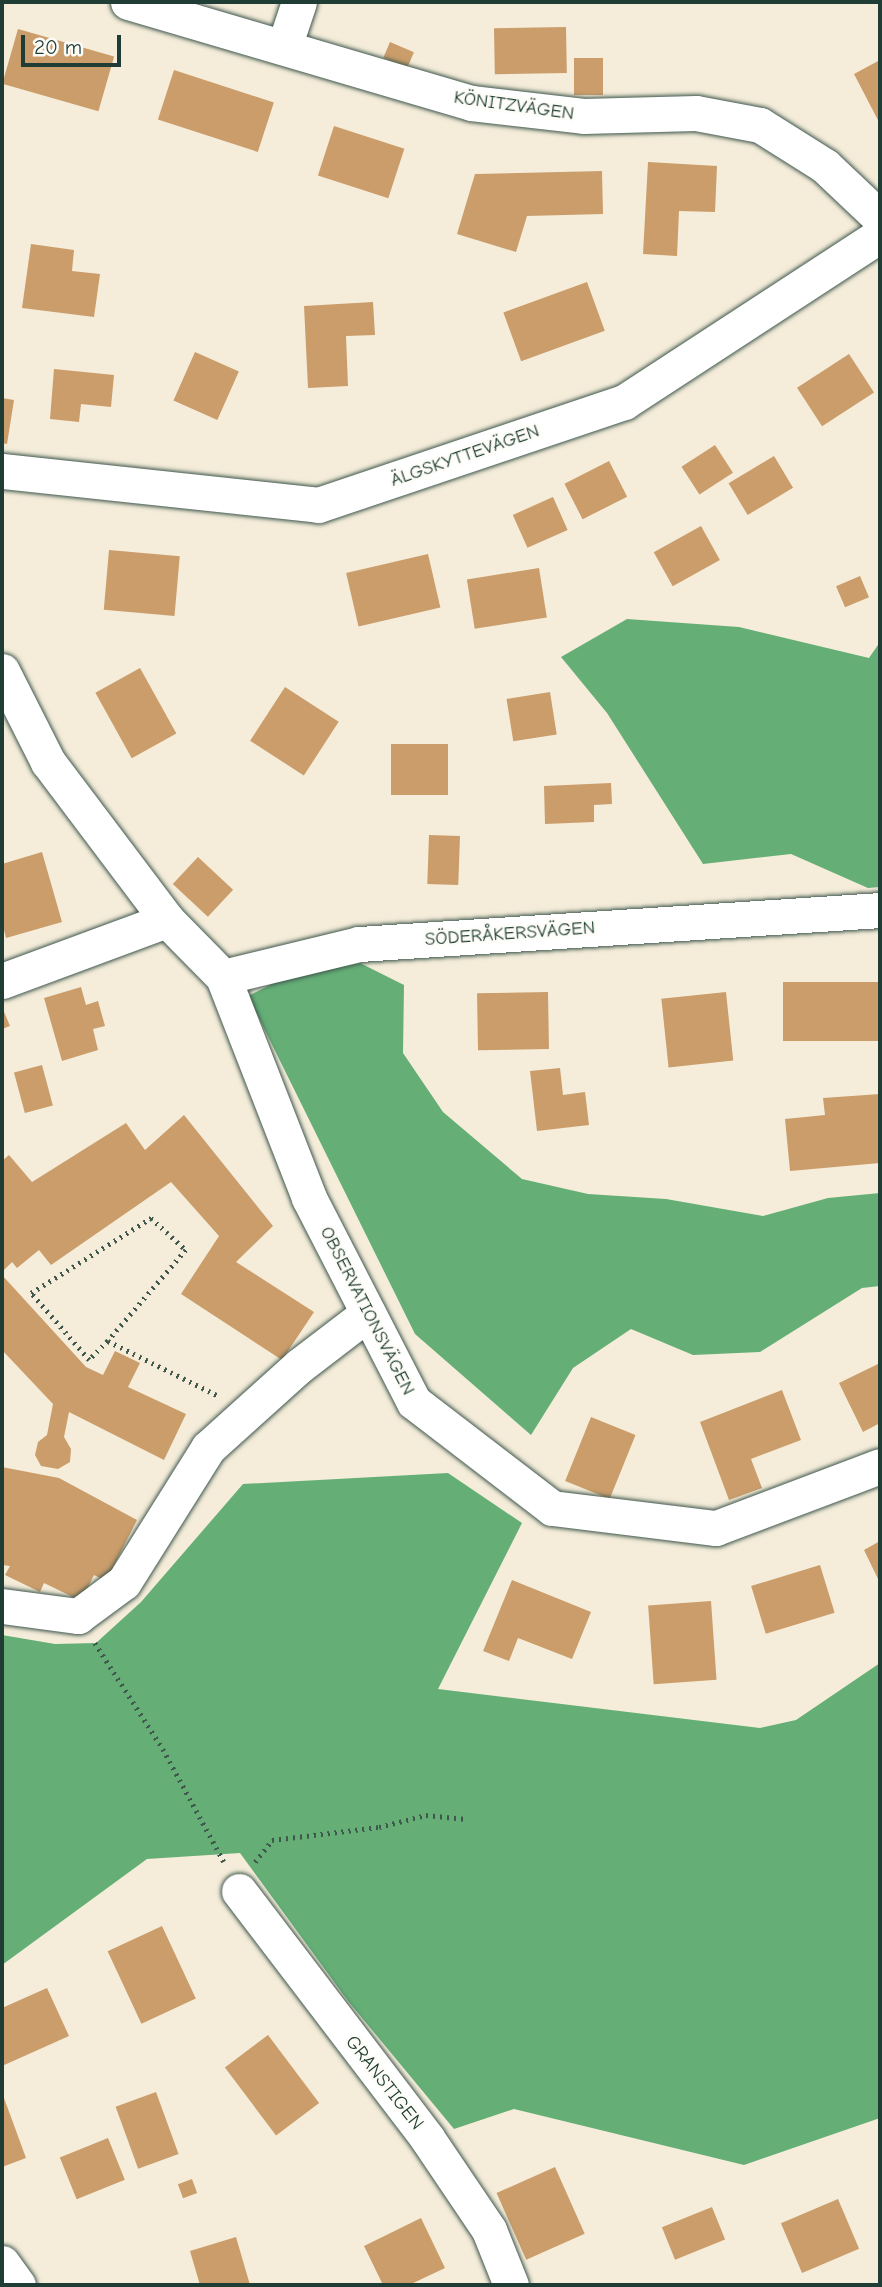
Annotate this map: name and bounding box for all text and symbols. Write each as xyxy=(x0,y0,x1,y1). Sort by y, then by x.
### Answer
scale bar xyxy=(24,21,124,65)
text: 20 m xyxy=(34,35,82,59)
street label: KÖNITZVÄGEN xyxy=(452,86,576,126)
street label: ÄLGSKYTTEVÄGEN xyxy=(388,420,542,492)
street label: SÖDERÅKERSVÄGEN xyxy=(424,917,596,951)
street label: OBSERVATIONSVÄGEN xyxy=(315,1223,419,1399)
street label: GRANSTIGEN xyxy=(340,2031,428,2135)

